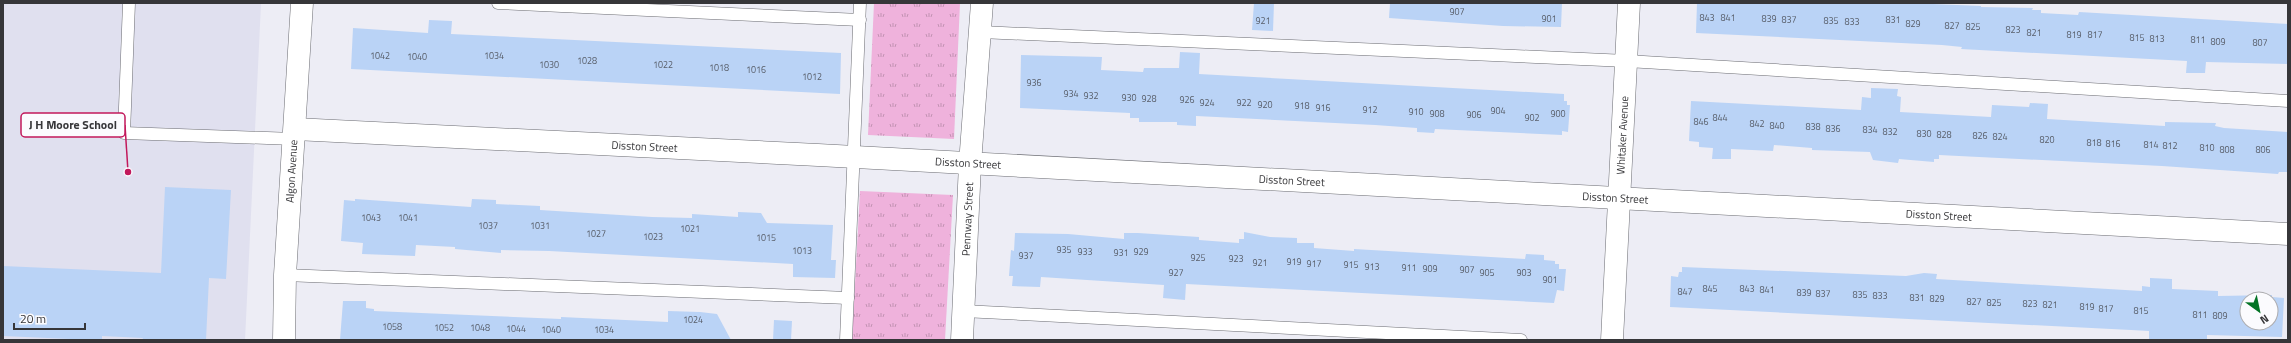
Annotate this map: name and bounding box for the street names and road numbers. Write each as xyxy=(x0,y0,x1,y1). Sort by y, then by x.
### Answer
street label: Whitaker Avenue xyxy=(1612,95,1632,175)
street label: Disston Street xyxy=(611,137,678,156)
street label: Algon Avenue xyxy=(282,139,301,203)
street label: Disston Street xyxy=(935,153,1002,173)
street label: Disston Street xyxy=(1258,171,1325,190)
street label: Pennway Street xyxy=(958,182,977,256)
street label: Disston Street xyxy=(1582,188,1649,208)
street label: Disston Street xyxy=(1905,205,1972,225)

